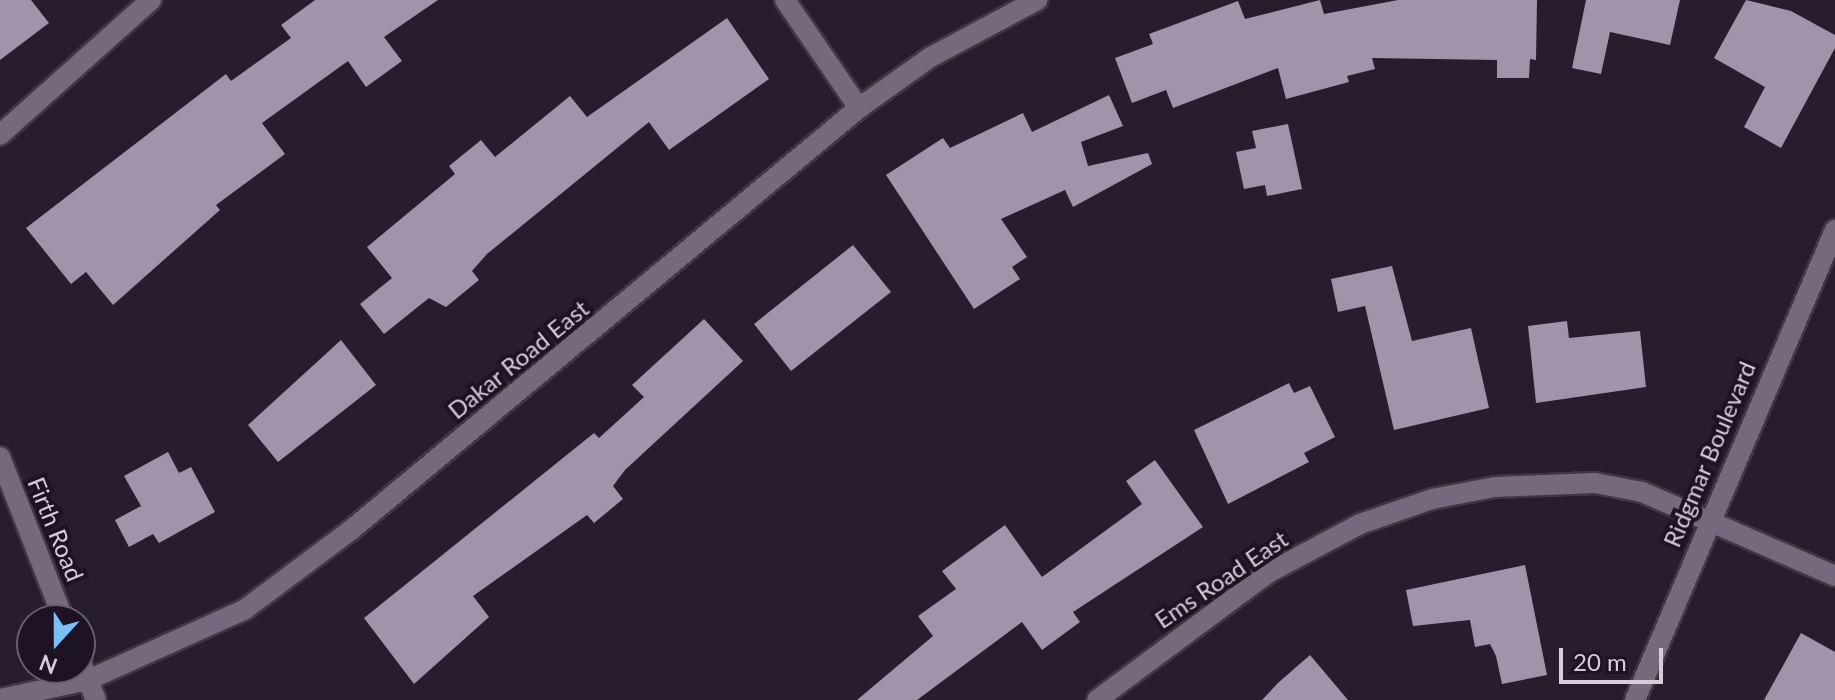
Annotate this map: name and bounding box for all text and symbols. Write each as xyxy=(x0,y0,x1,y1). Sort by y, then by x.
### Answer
street label: Dakar Road East xyxy=(442,293,594,425)
street label: Ridgmar Boulevard xyxy=(1657,357,1761,551)
street label: Firth Road xyxy=(22,473,90,585)
street label: Ems Road East xyxy=(1149,524,1293,634)
north arrow xyxy=(16,604,96,684)
scale bar xyxy=(1563,632,1667,682)
text: 20 m xyxy=(1573,647,1627,676)
text: N xyxy=(35,649,61,681)

